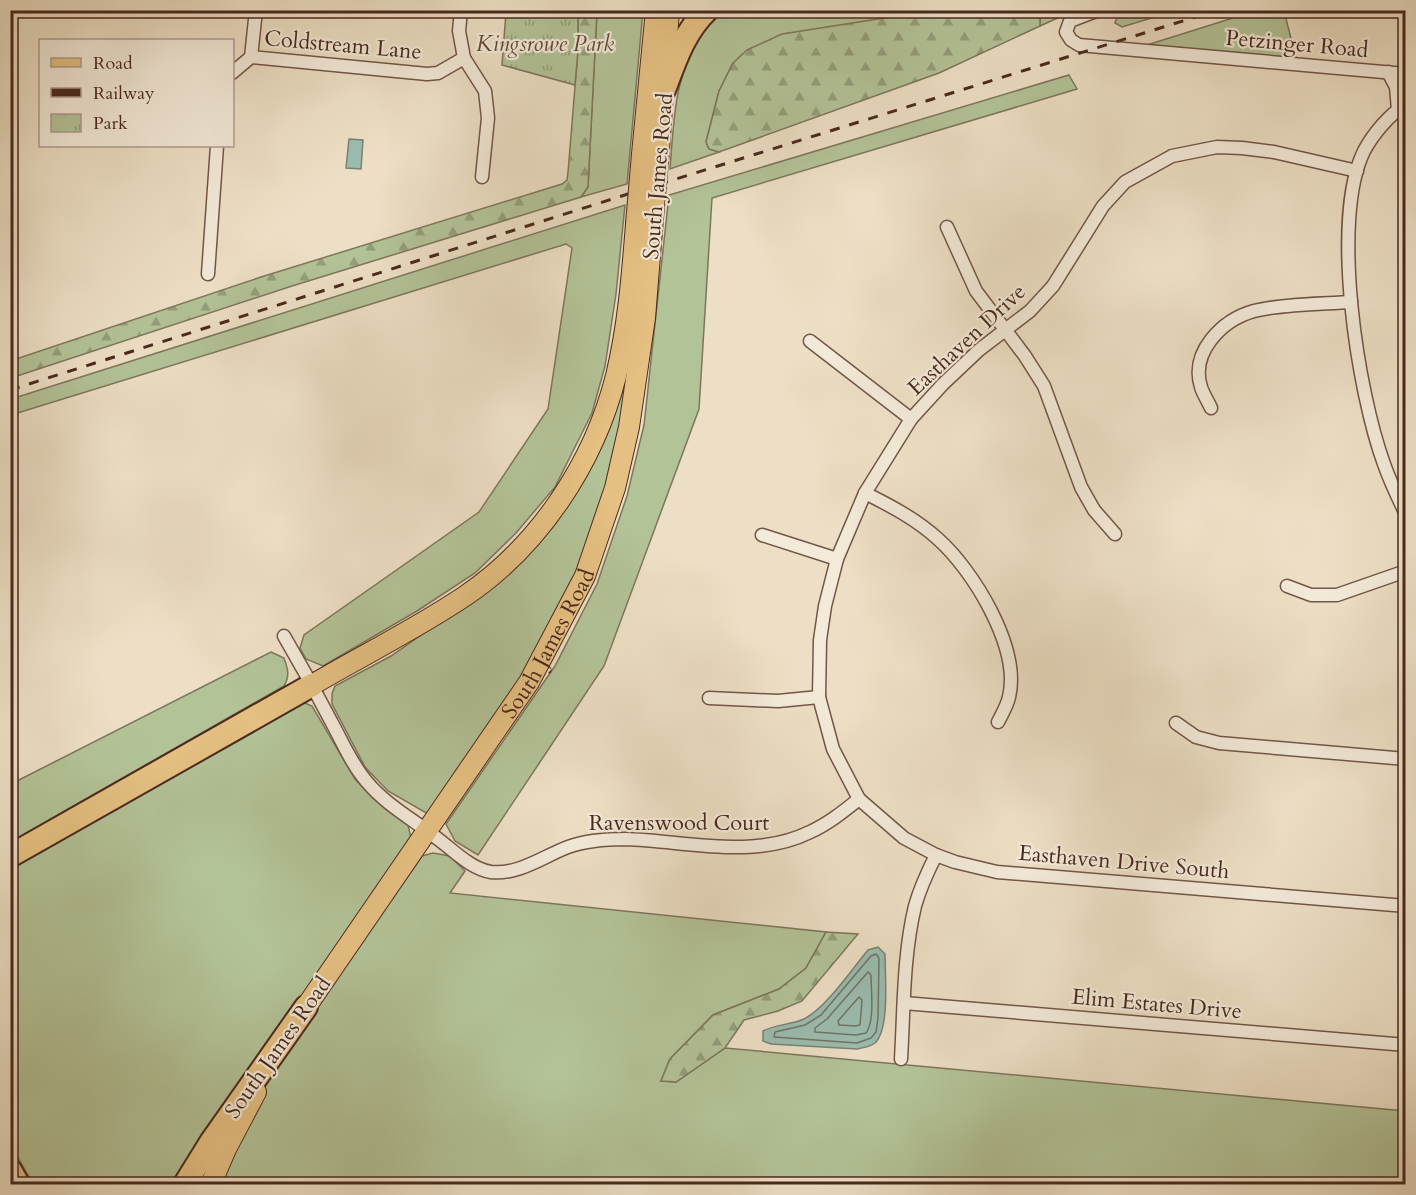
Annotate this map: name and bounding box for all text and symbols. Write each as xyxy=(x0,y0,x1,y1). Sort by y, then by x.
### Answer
street label: Coldstream Lane xyxy=(263,23,423,67)
street label: Petzinger Road xyxy=(1224,23,1370,65)
park label: Kingsrowe Park xyxy=(476,29,614,59)
legend xyxy=(39,39,234,147)
text: Road xyxy=(93,51,133,76)
text: Railway xyxy=(93,81,155,106)
street label: South James Road xyxy=(636,91,680,261)
text: Park xyxy=(93,111,128,136)
street label: Easthaven Drive xyxy=(901,277,1032,402)
street label: South James Road xyxy=(494,565,602,725)
street label: Ravenswood Court xyxy=(589,808,769,838)
street label: Easthaven Drive South xyxy=(1017,838,1231,886)
street label: South James Road xyxy=(218,970,338,1125)
street label: Elim Estates Drive xyxy=(1071,982,1243,1026)

